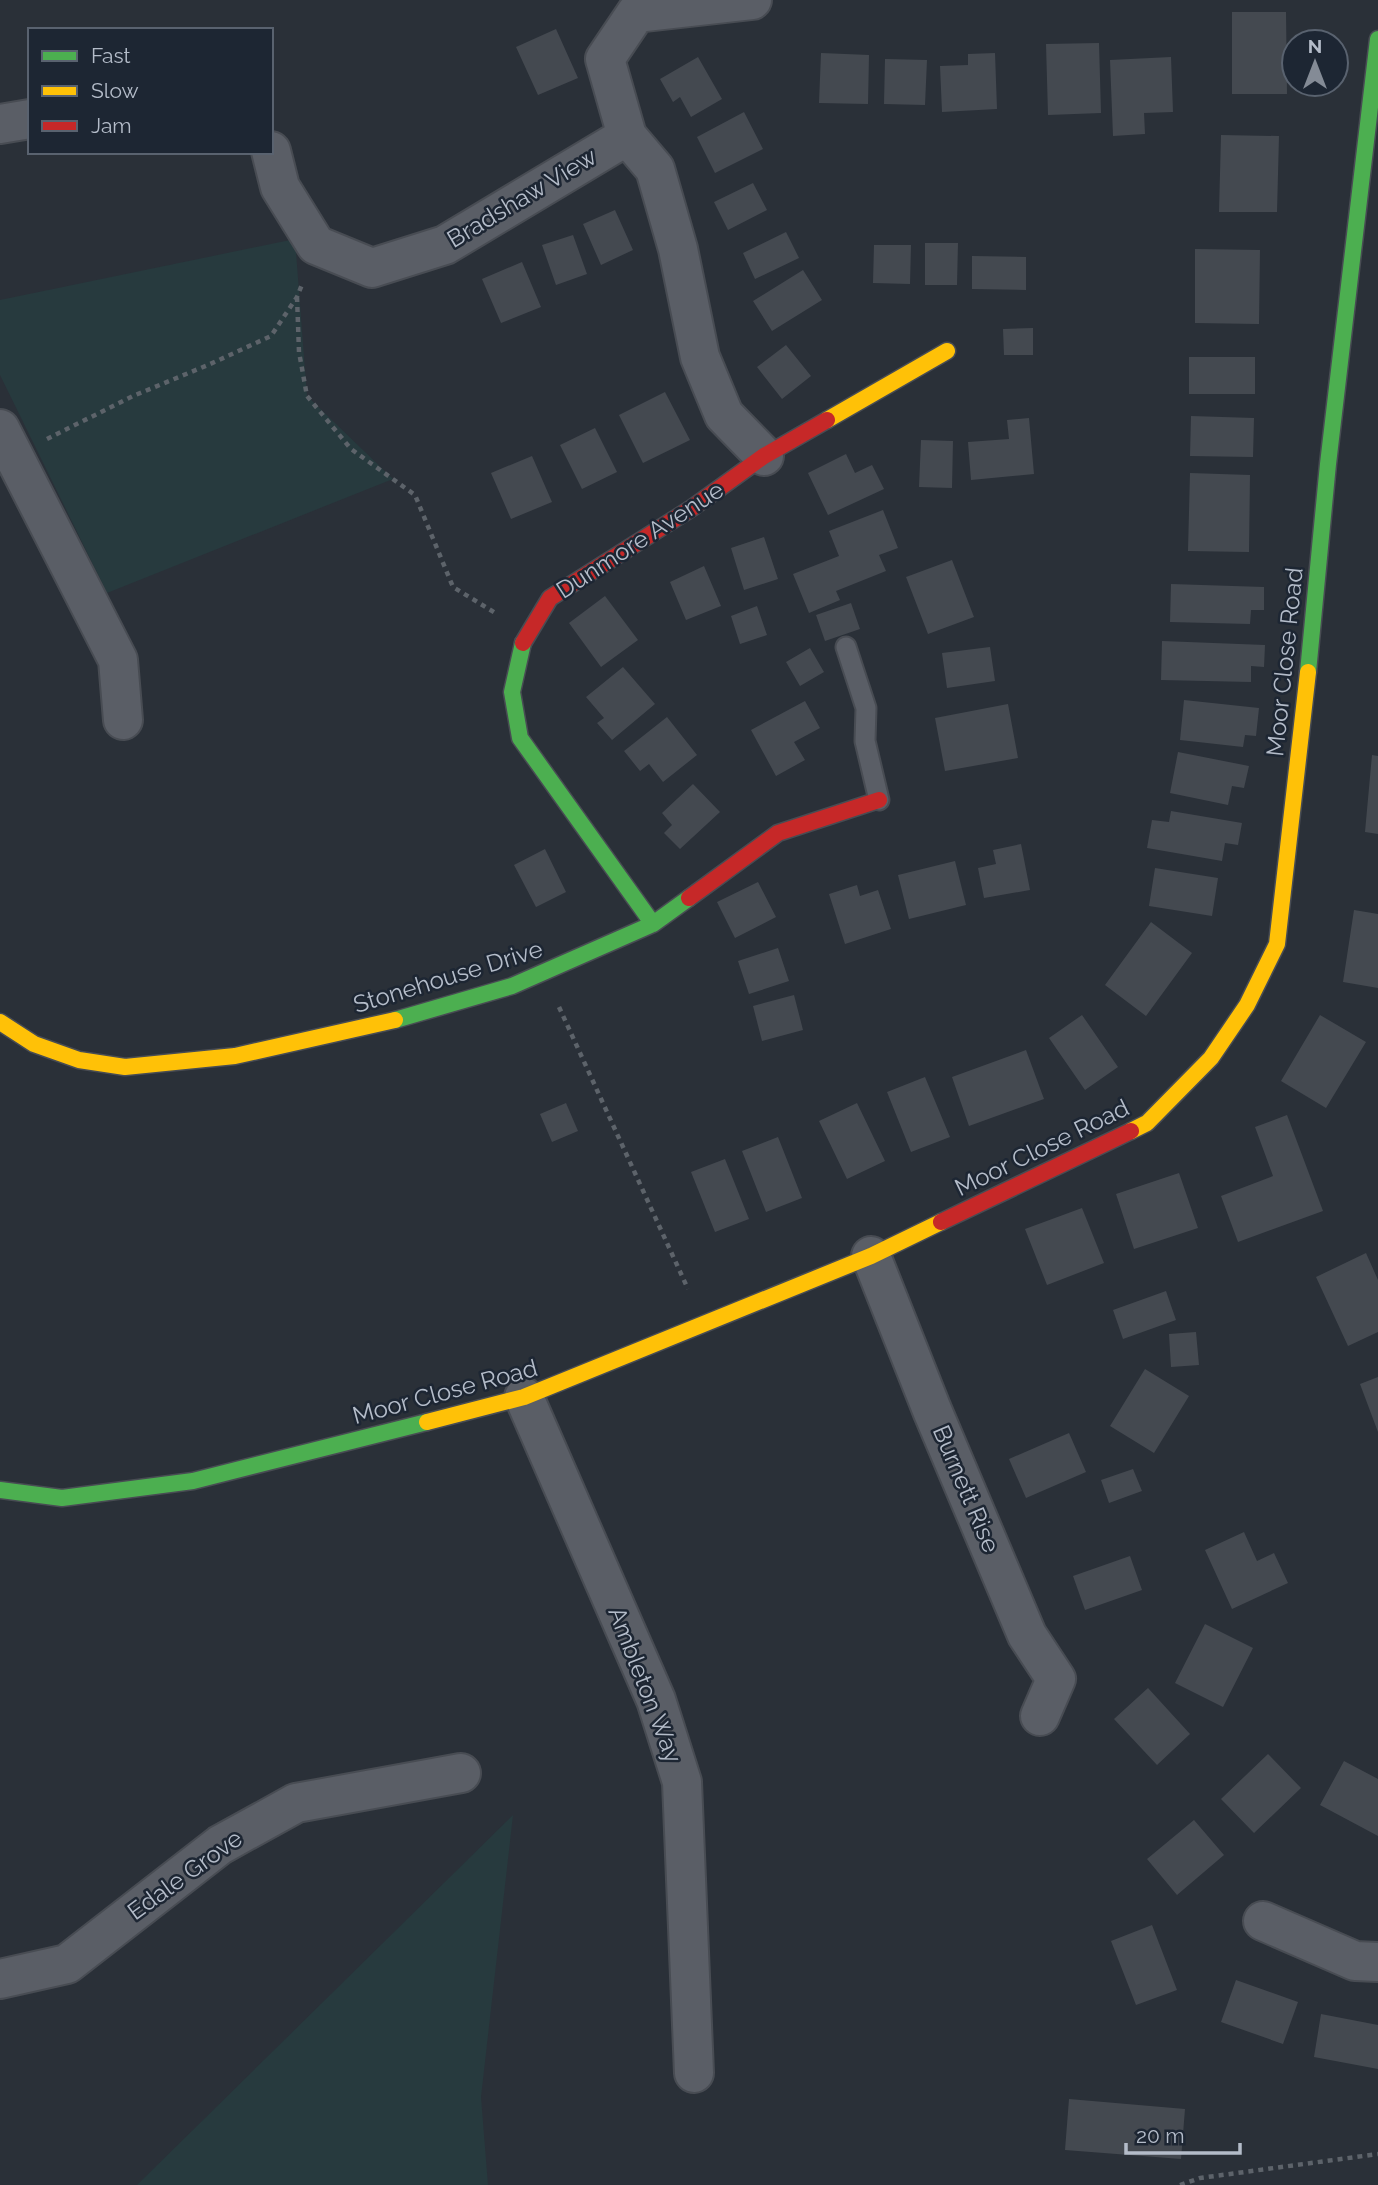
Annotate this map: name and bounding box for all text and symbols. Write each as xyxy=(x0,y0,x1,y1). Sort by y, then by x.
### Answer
legend xyxy=(28,28,273,154)
north arrow xyxy=(1280,28,1350,98)
text: N xyxy=(1308,35,1322,57)
text: Fast xyxy=(91,43,131,68)
text: Slow xyxy=(91,78,139,103)
text: Jam xyxy=(91,113,132,138)
street label: Bradshaw View xyxy=(442,141,602,254)
street label: Dunmore Avenue xyxy=(551,475,729,604)
street label: Moor Close Road xyxy=(1260,566,1309,758)
street label: Stonehouse Drive xyxy=(350,934,546,1019)
street label: Moor Close Road xyxy=(950,1093,1134,1202)
street label: Moor Close Road xyxy=(349,1353,540,1430)
street label: Burnett Rise xyxy=(927,1421,1006,1557)
street label: Ambleton Way xyxy=(602,1603,688,1767)
street label: Edale Grove xyxy=(122,1823,248,1926)
scale bar xyxy=(1126,2112,1240,2156)
text: 20 m xyxy=(1136,2123,1184,2148)

